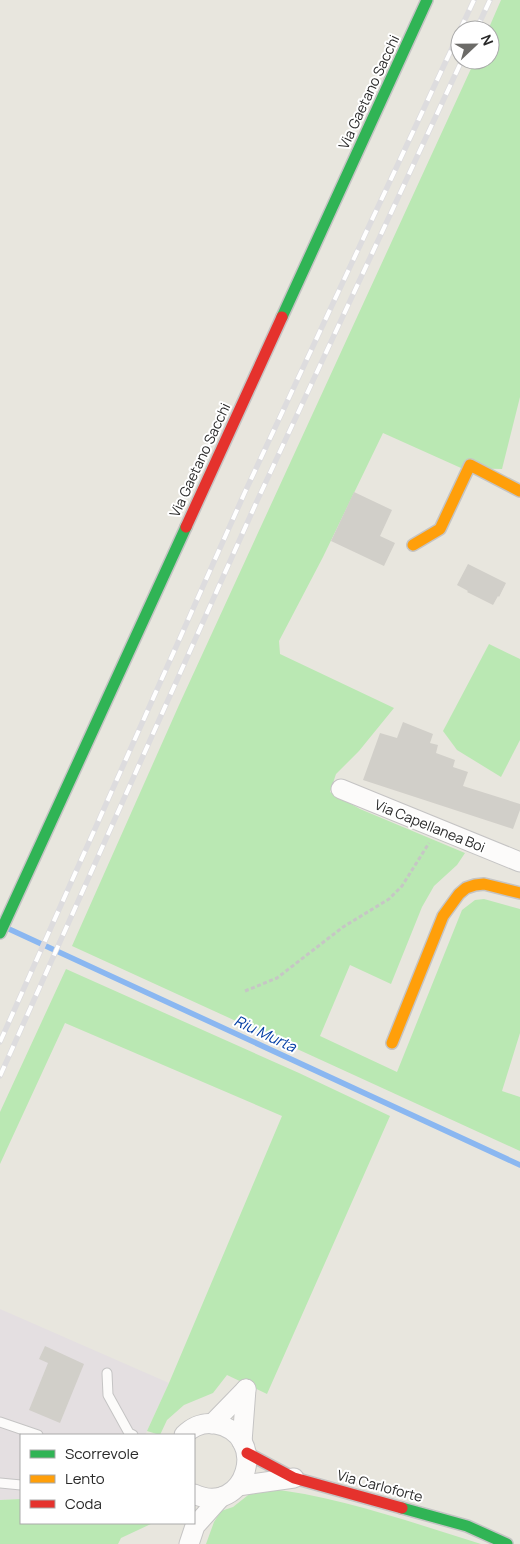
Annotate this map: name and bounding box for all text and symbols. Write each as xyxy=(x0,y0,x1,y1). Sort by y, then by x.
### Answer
north arrow xyxy=(450,20,500,70)
street label: Via Gaetano Sacchi xyxy=(334,32,403,152)
text: N xyxy=(477,32,498,48)
street label: Via Gaetano Sacchi xyxy=(165,400,234,520)
street label: Via Capellanea Boi xyxy=(372,795,488,856)
water label: Riu Murta xyxy=(231,1010,300,1057)
legend xyxy=(20,1434,195,1524)
text: Scorrevole xyxy=(65,1443,139,1464)
street label: Via Carloforte xyxy=(335,1465,425,1506)
text: Lento xyxy=(65,1468,105,1489)
text: Coda xyxy=(65,1493,102,1514)

